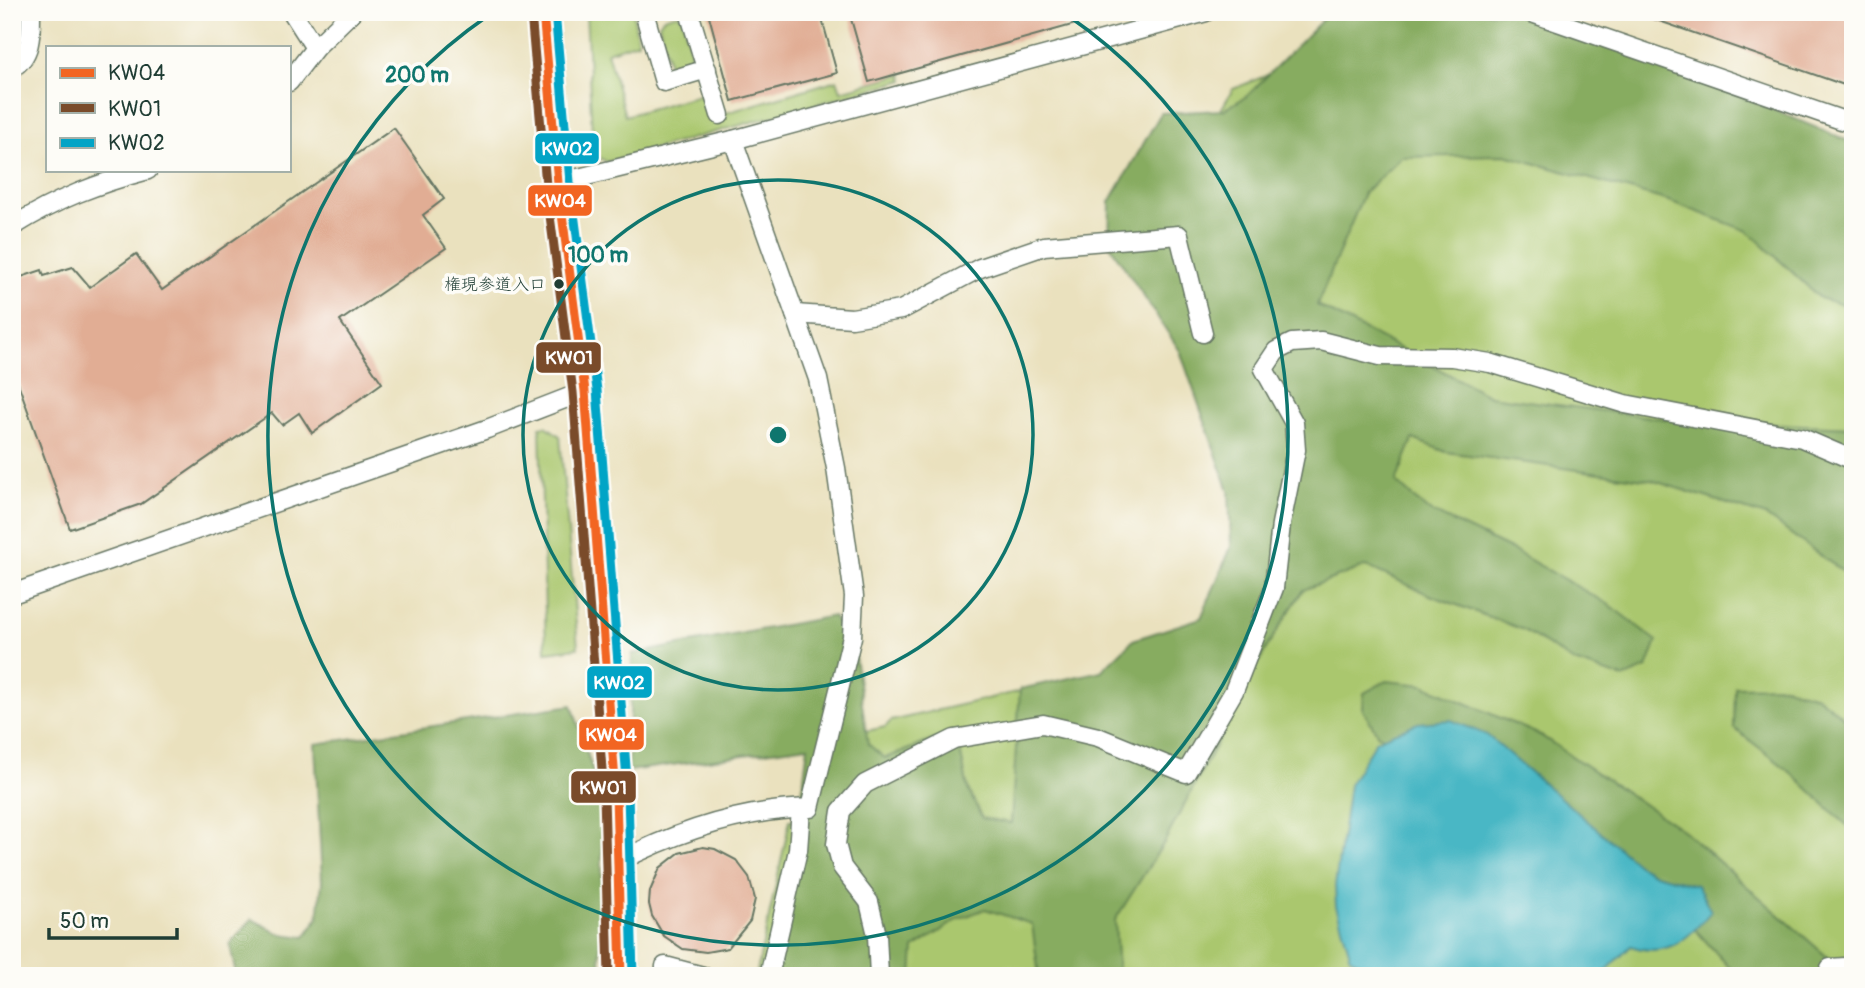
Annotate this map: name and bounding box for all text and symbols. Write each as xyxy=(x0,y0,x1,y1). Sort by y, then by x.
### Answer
legend xyxy=(46,46,290,172)
text: KW04 xyxy=(108,60,165,87)
text: 200 m xyxy=(385,62,449,89)
text: KW01 xyxy=(108,96,161,123)
text: KW02 xyxy=(108,130,165,157)
line badge: KW02 xyxy=(534,132,600,165)
text: KW02 xyxy=(541,137,593,161)
line badge: KW04 xyxy=(527,184,593,217)
text: KW04 xyxy=(534,189,586,213)
text: 100 m xyxy=(568,242,628,269)
place label: 権現参道入口 xyxy=(444,274,546,295)
marker: 権現参道入口 xyxy=(552,277,566,291)
line badge: KW01 xyxy=(535,341,602,374)
text: KW01 xyxy=(545,346,593,370)
centre of rings xyxy=(766,423,790,447)
line badge: KW02 xyxy=(586,665,653,699)
text: KW02 xyxy=(593,671,645,695)
line badge: KW04 xyxy=(578,718,645,751)
text: KW04 xyxy=(585,723,637,747)
line badge: KW01 xyxy=(570,770,637,804)
text: KW01 xyxy=(579,776,627,800)
scale bar xyxy=(49,897,177,941)
text: 50 m xyxy=(60,908,109,935)

